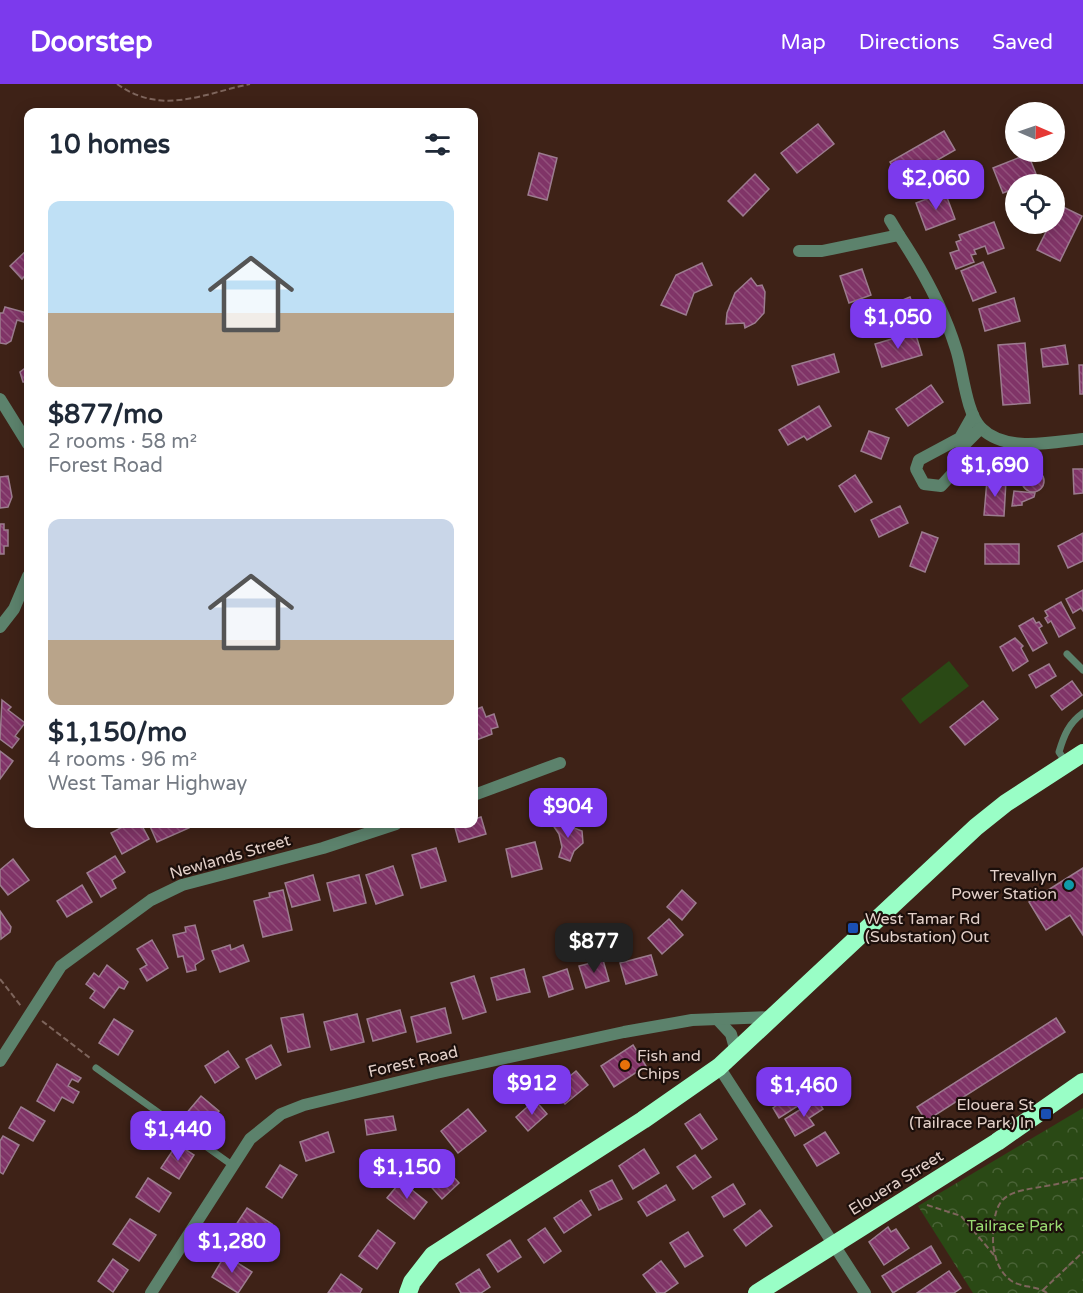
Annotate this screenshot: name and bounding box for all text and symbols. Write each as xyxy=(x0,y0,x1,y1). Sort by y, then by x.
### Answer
text: Doorstep xyxy=(30,25,153,59)
text: Map xyxy=(780,30,826,55)
text: Directions xyxy=(859,30,959,55)
text: Saved xyxy=(992,30,1053,55)
north arrow xyxy=(1005,102,1065,162)
map controls xyxy=(1005,102,1065,234)
icon: filters xyxy=(421,128,454,161)
text: 10 homes xyxy=(48,129,170,160)
pin: $2,060 xyxy=(887,160,985,211)
text: $2,060 xyxy=(902,167,970,191)
button: locate xyxy=(1005,174,1065,234)
icon: home xyxy=(197,240,305,348)
pin: $1,050 xyxy=(849,299,947,350)
text: $1,050 xyxy=(864,306,932,330)
text: $877/mo xyxy=(48,399,163,430)
text: 2 rooms · 58 m² xyxy=(48,430,197,454)
pin: $1,690 xyxy=(946,447,1044,498)
text: Forest Road xyxy=(48,454,163,478)
text: $1,690 xyxy=(961,454,1029,478)
icon: home xyxy=(197,558,305,666)
text: $1,150/mo xyxy=(48,717,187,748)
text: 4 rooms · 96 m² xyxy=(48,748,197,772)
text: West Tamar Highway xyxy=(48,772,247,796)
pin: $904 xyxy=(532,788,604,839)
text: $904 xyxy=(543,795,593,819)
street label: Newlands Street xyxy=(167,830,293,884)
place label: Trevallyn Power Station xyxy=(951,866,1057,904)
marker: Trevallyn Power Station xyxy=(1062,878,1076,892)
place label: West Tamar Rd (Substation) Out xyxy=(865,909,989,947)
marker: West Tamar Rd (Substation) Out xyxy=(846,921,860,935)
pin: $877 xyxy=(558,923,630,974)
text: $877 xyxy=(569,930,619,954)
street label: Forest Road xyxy=(366,1042,460,1082)
place label: Fish and Chips xyxy=(637,1046,701,1084)
marker: Fish and Chips xyxy=(618,1058,632,1072)
pin: $912 xyxy=(496,1065,568,1116)
pin: $1,460 xyxy=(755,1067,853,1118)
text: $912 xyxy=(507,1072,557,1096)
text: $1,460 xyxy=(770,1074,838,1098)
place label: Elouera St (Tailrace Park) In xyxy=(909,1095,1034,1133)
marker: Elouera St (Tailrace Park) In xyxy=(1039,1107,1053,1121)
pin: $1,440 xyxy=(129,1111,227,1162)
text: $1,440 xyxy=(144,1118,212,1142)
street label: Elouera Street xyxy=(845,1146,947,1220)
pin: $1,150 xyxy=(358,1149,456,1200)
text: $1,150 xyxy=(373,1156,441,1180)
park label: Tailrace Park xyxy=(967,1216,1063,1236)
pin: $1,280 xyxy=(183,1223,281,1274)
text: $1,280 xyxy=(198,1230,266,1254)

